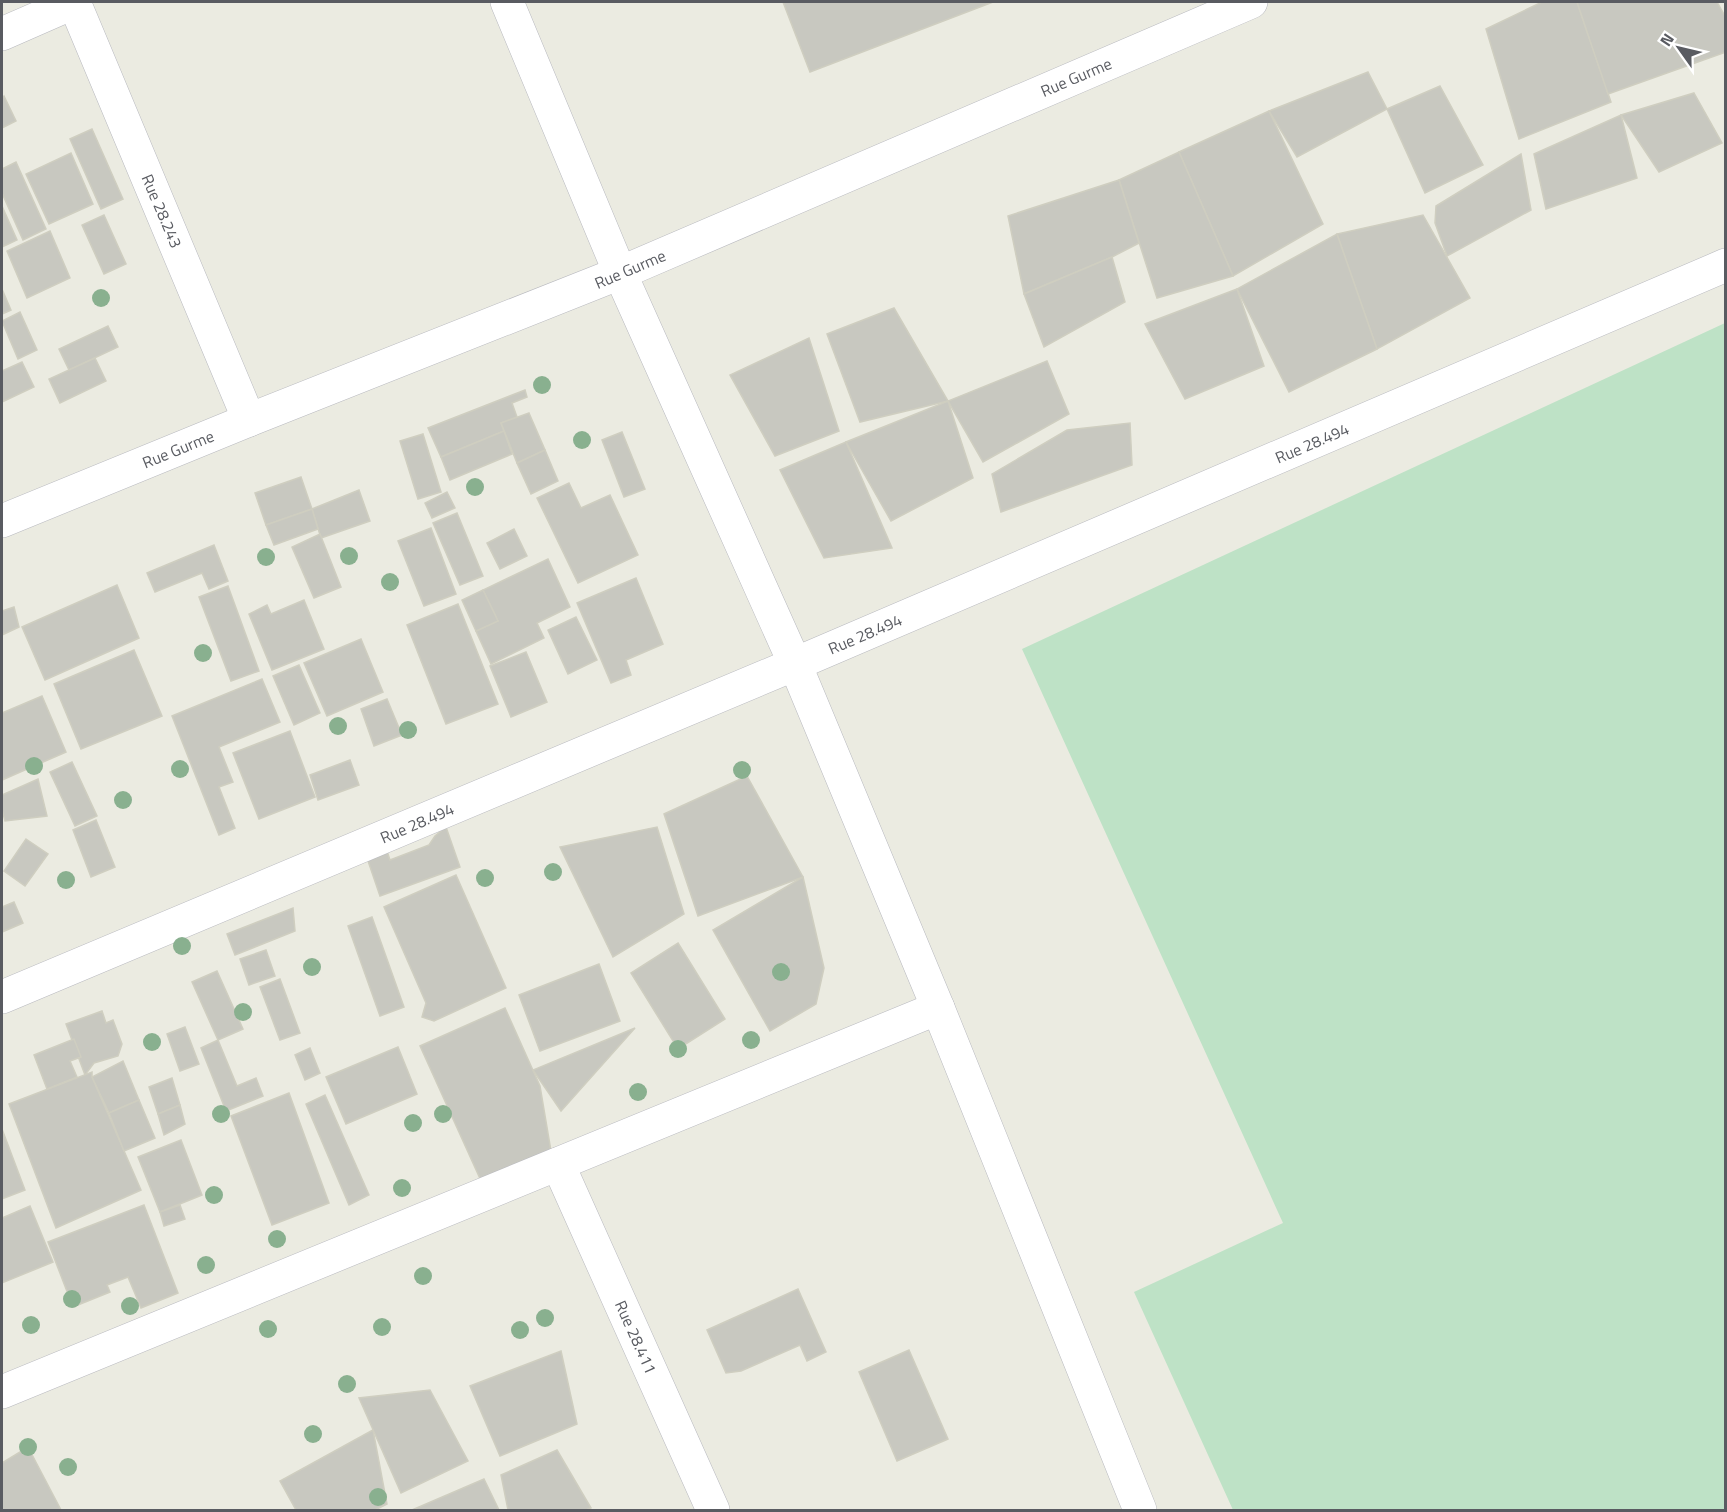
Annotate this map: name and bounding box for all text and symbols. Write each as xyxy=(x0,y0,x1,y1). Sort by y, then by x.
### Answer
north arrow xyxy=(1649,18,1709,78)
text: N xyxy=(1654,28,1680,51)
street label: Rue Gurme xyxy=(1037,51,1115,103)
street label: Rue 28.243 xyxy=(136,170,188,252)
street label: Rue Gurme xyxy=(591,243,669,295)
street label: Rue 28.494 xyxy=(1271,417,1353,469)
street label: Rue Gurme xyxy=(139,424,217,474)
street label: Rue 28.494 xyxy=(824,608,906,660)
street label: Rue 28.494 xyxy=(376,797,458,849)
street label: Rue 28.411 xyxy=(609,1296,663,1378)

